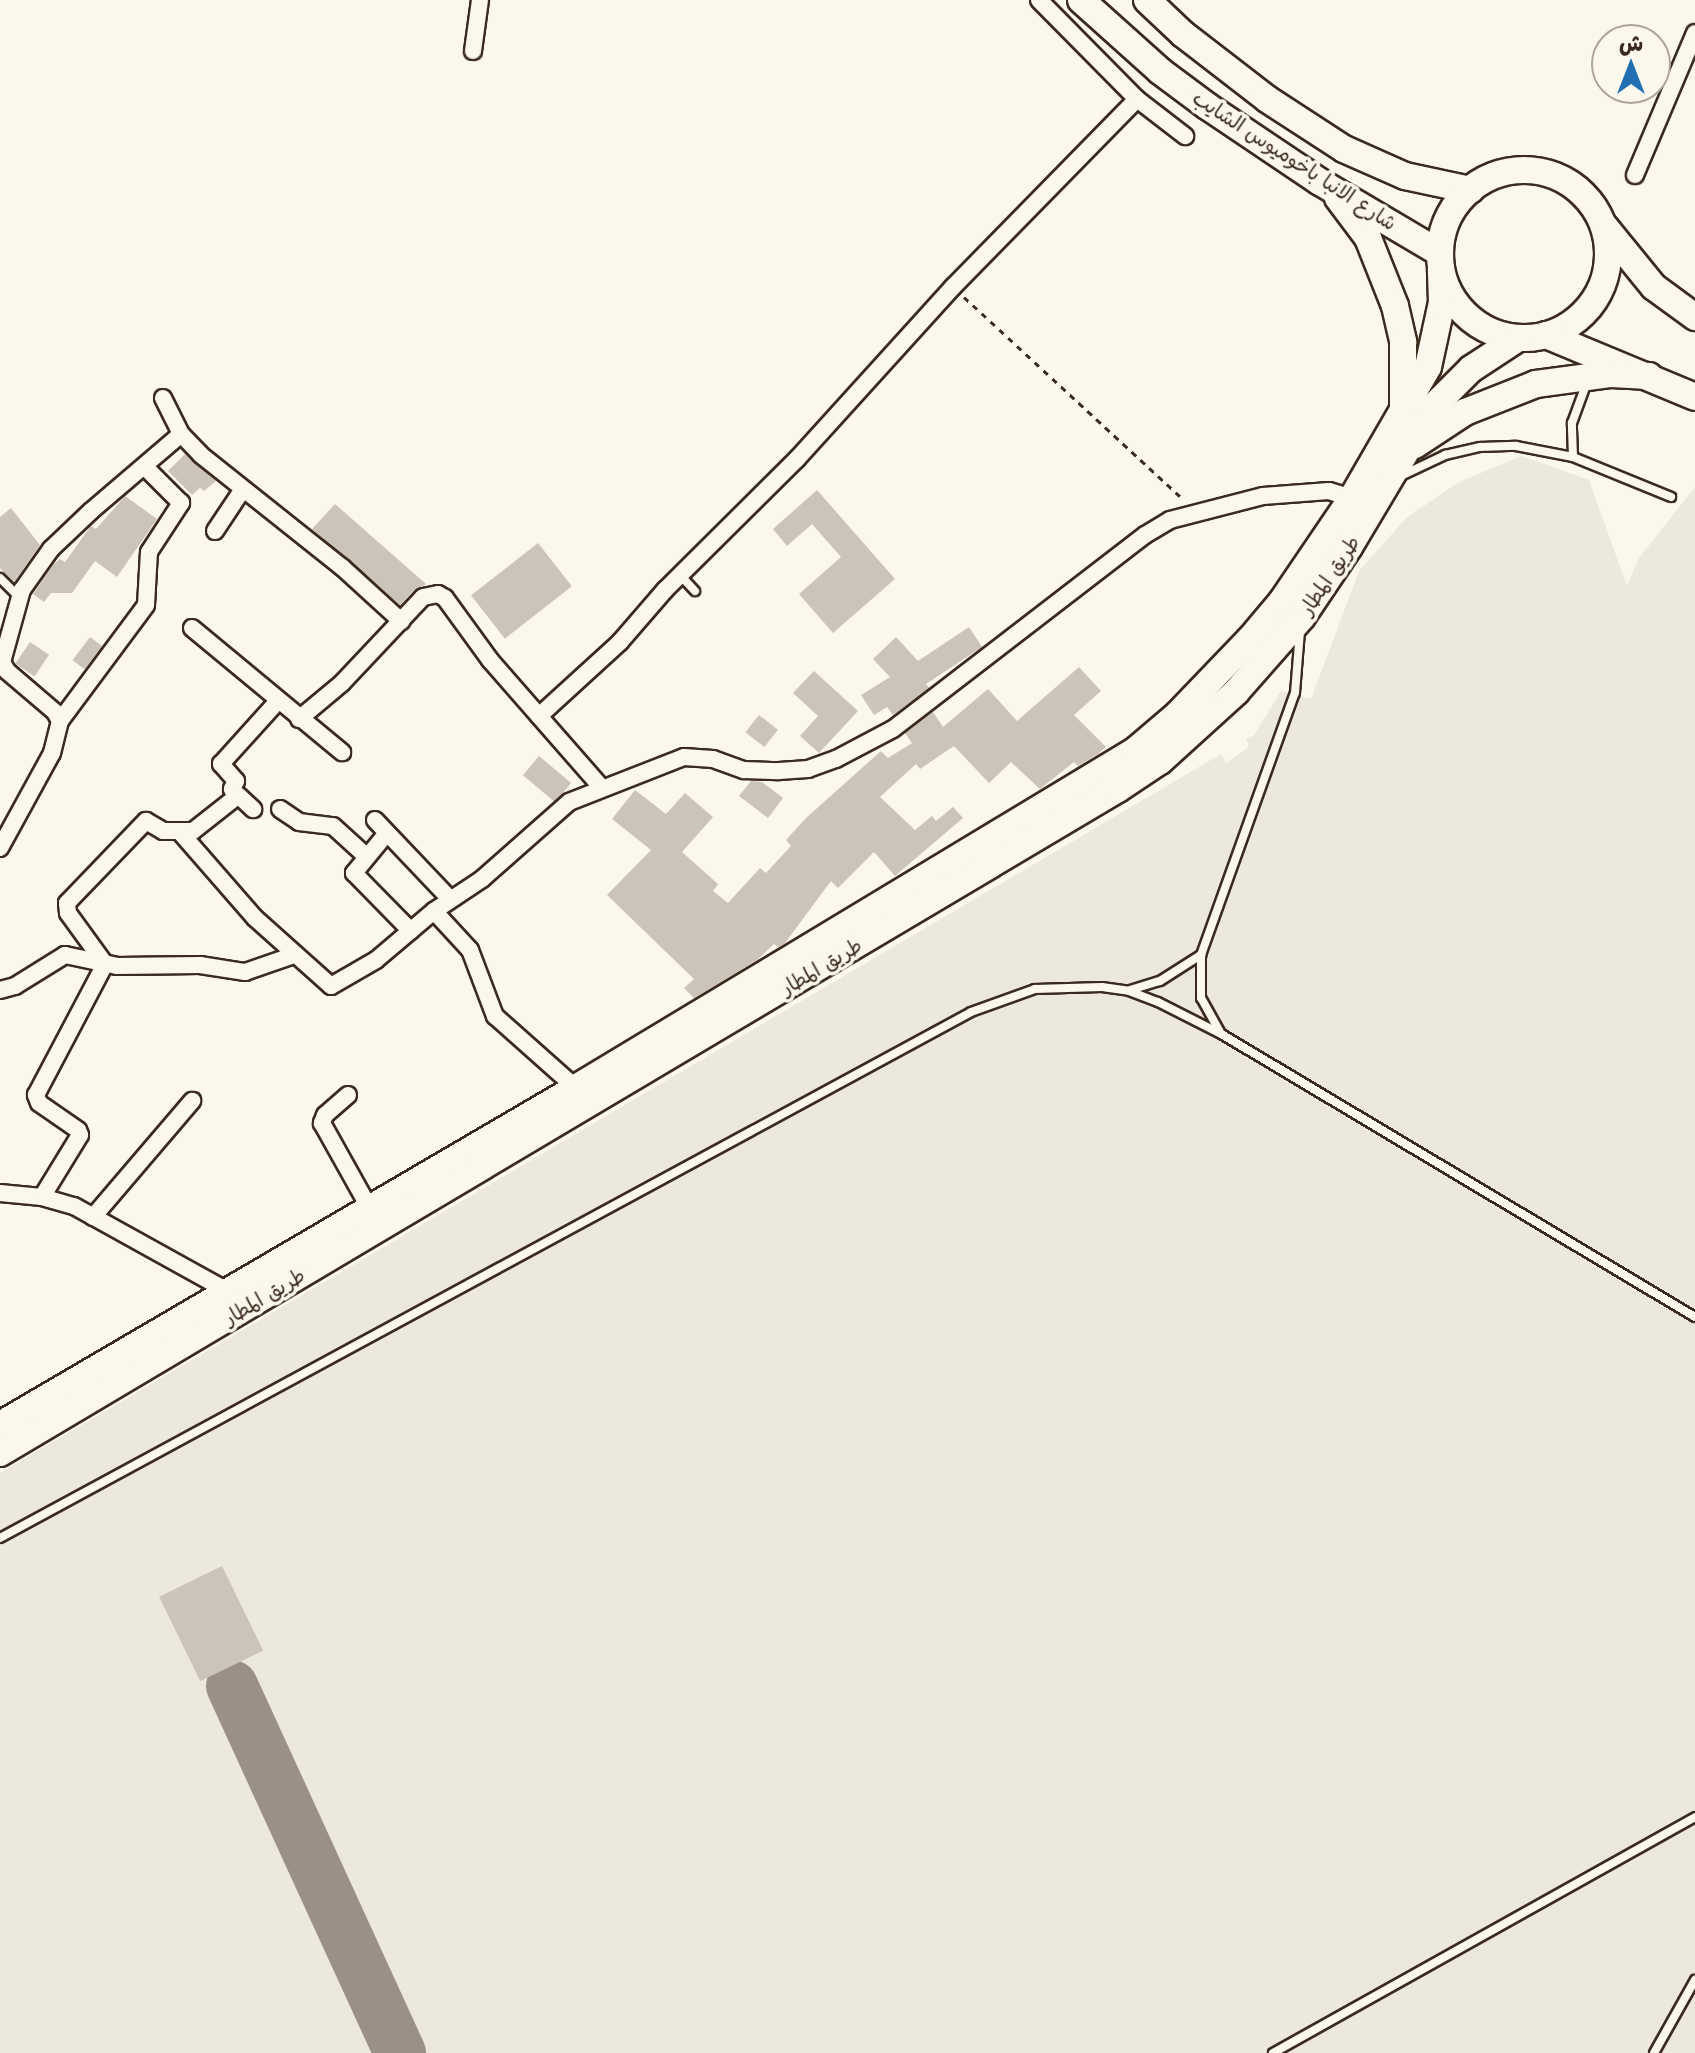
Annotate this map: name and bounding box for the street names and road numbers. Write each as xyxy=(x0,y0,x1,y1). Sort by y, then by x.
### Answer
street label: شارع الانبا باخوميوس الشايب xyxy=(1189,85,1401,235)
street label: طريق المطار xyxy=(1294,531,1364,619)
street label: طريق المطار xyxy=(776,932,866,1000)
street label: طريق المطار xyxy=(219,1262,309,1330)

